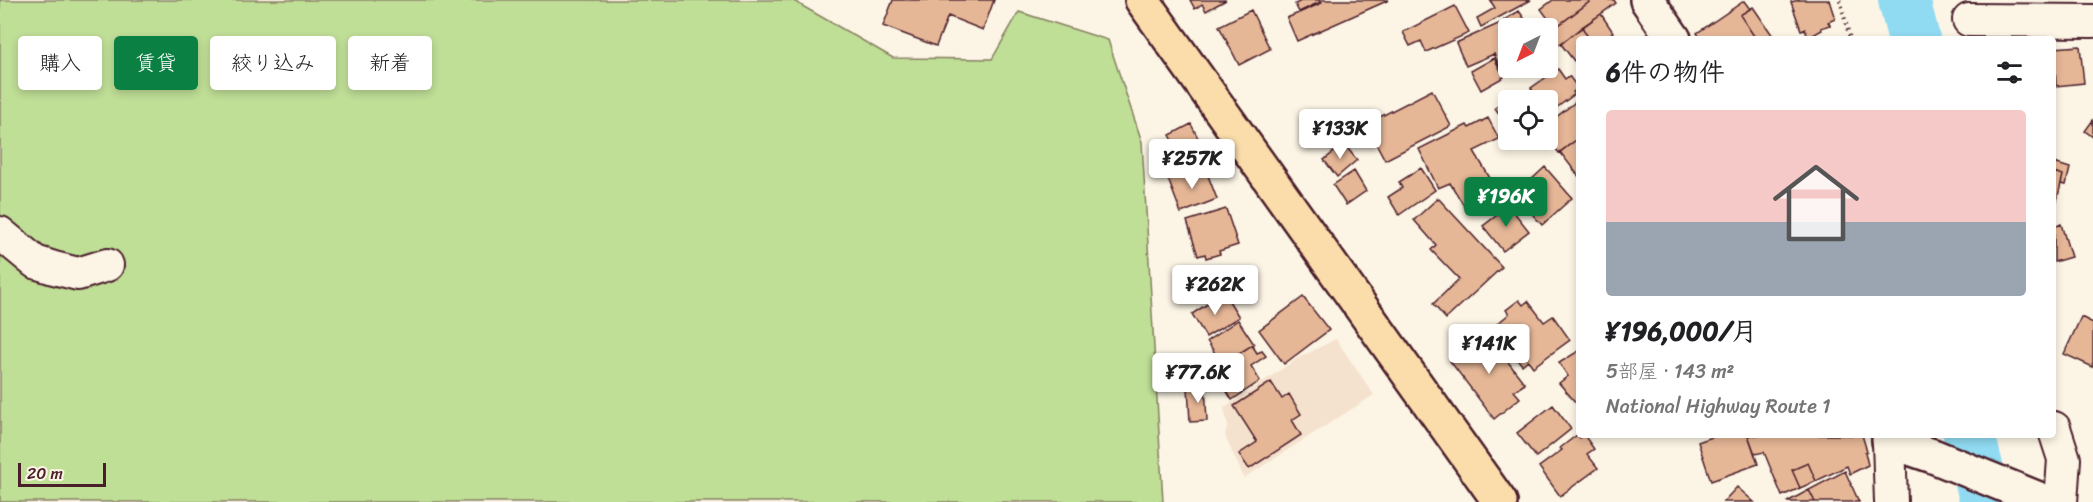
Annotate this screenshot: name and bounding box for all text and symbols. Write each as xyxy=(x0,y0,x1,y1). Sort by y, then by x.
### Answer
north arrow xyxy=(1498,18,1558,78)
map controls xyxy=(1498,18,1558,150)
chip: 購入 xyxy=(18,36,102,90)
chip: 賃貸 xyxy=(114,36,198,90)
chip: 絞り込み xyxy=(210,36,336,90)
chip: 新着 xyxy=(348,36,432,90)
text: 6件の物件 xyxy=(1606,49,1725,95)
icon: filters xyxy=(1993,56,2026,89)
button: locate xyxy=(1498,90,1558,150)
pin: ¥133K xyxy=(1298,109,1382,160)
text: ¥133K xyxy=(1313,111,1367,146)
pin: ¥257K xyxy=(1150,139,1234,190)
text: ¥257K xyxy=(1163,141,1221,176)
icon: home xyxy=(1762,149,1870,257)
pin: ¥196K xyxy=(1464,177,1548,228)
text: ¥196K xyxy=(1478,179,1534,214)
pin: ¥262K xyxy=(1173,265,1257,316)
text: ¥262K xyxy=(1186,267,1244,302)
text: ¥196,000/月 xyxy=(1606,308,1758,354)
pin: ¥141K xyxy=(1447,324,1531,375)
text: ¥141K xyxy=(1463,326,1515,361)
pin: ¥77.6K xyxy=(1149,353,1247,404)
text: 5部屋 · 143 m² xyxy=(1606,354,1734,389)
text: ¥77.6K xyxy=(1166,355,1230,390)
text: National Highway Route 1 xyxy=(1606,389,1831,424)
text: 20 m xyxy=(27,459,63,488)
scale bar xyxy=(18,460,106,488)

